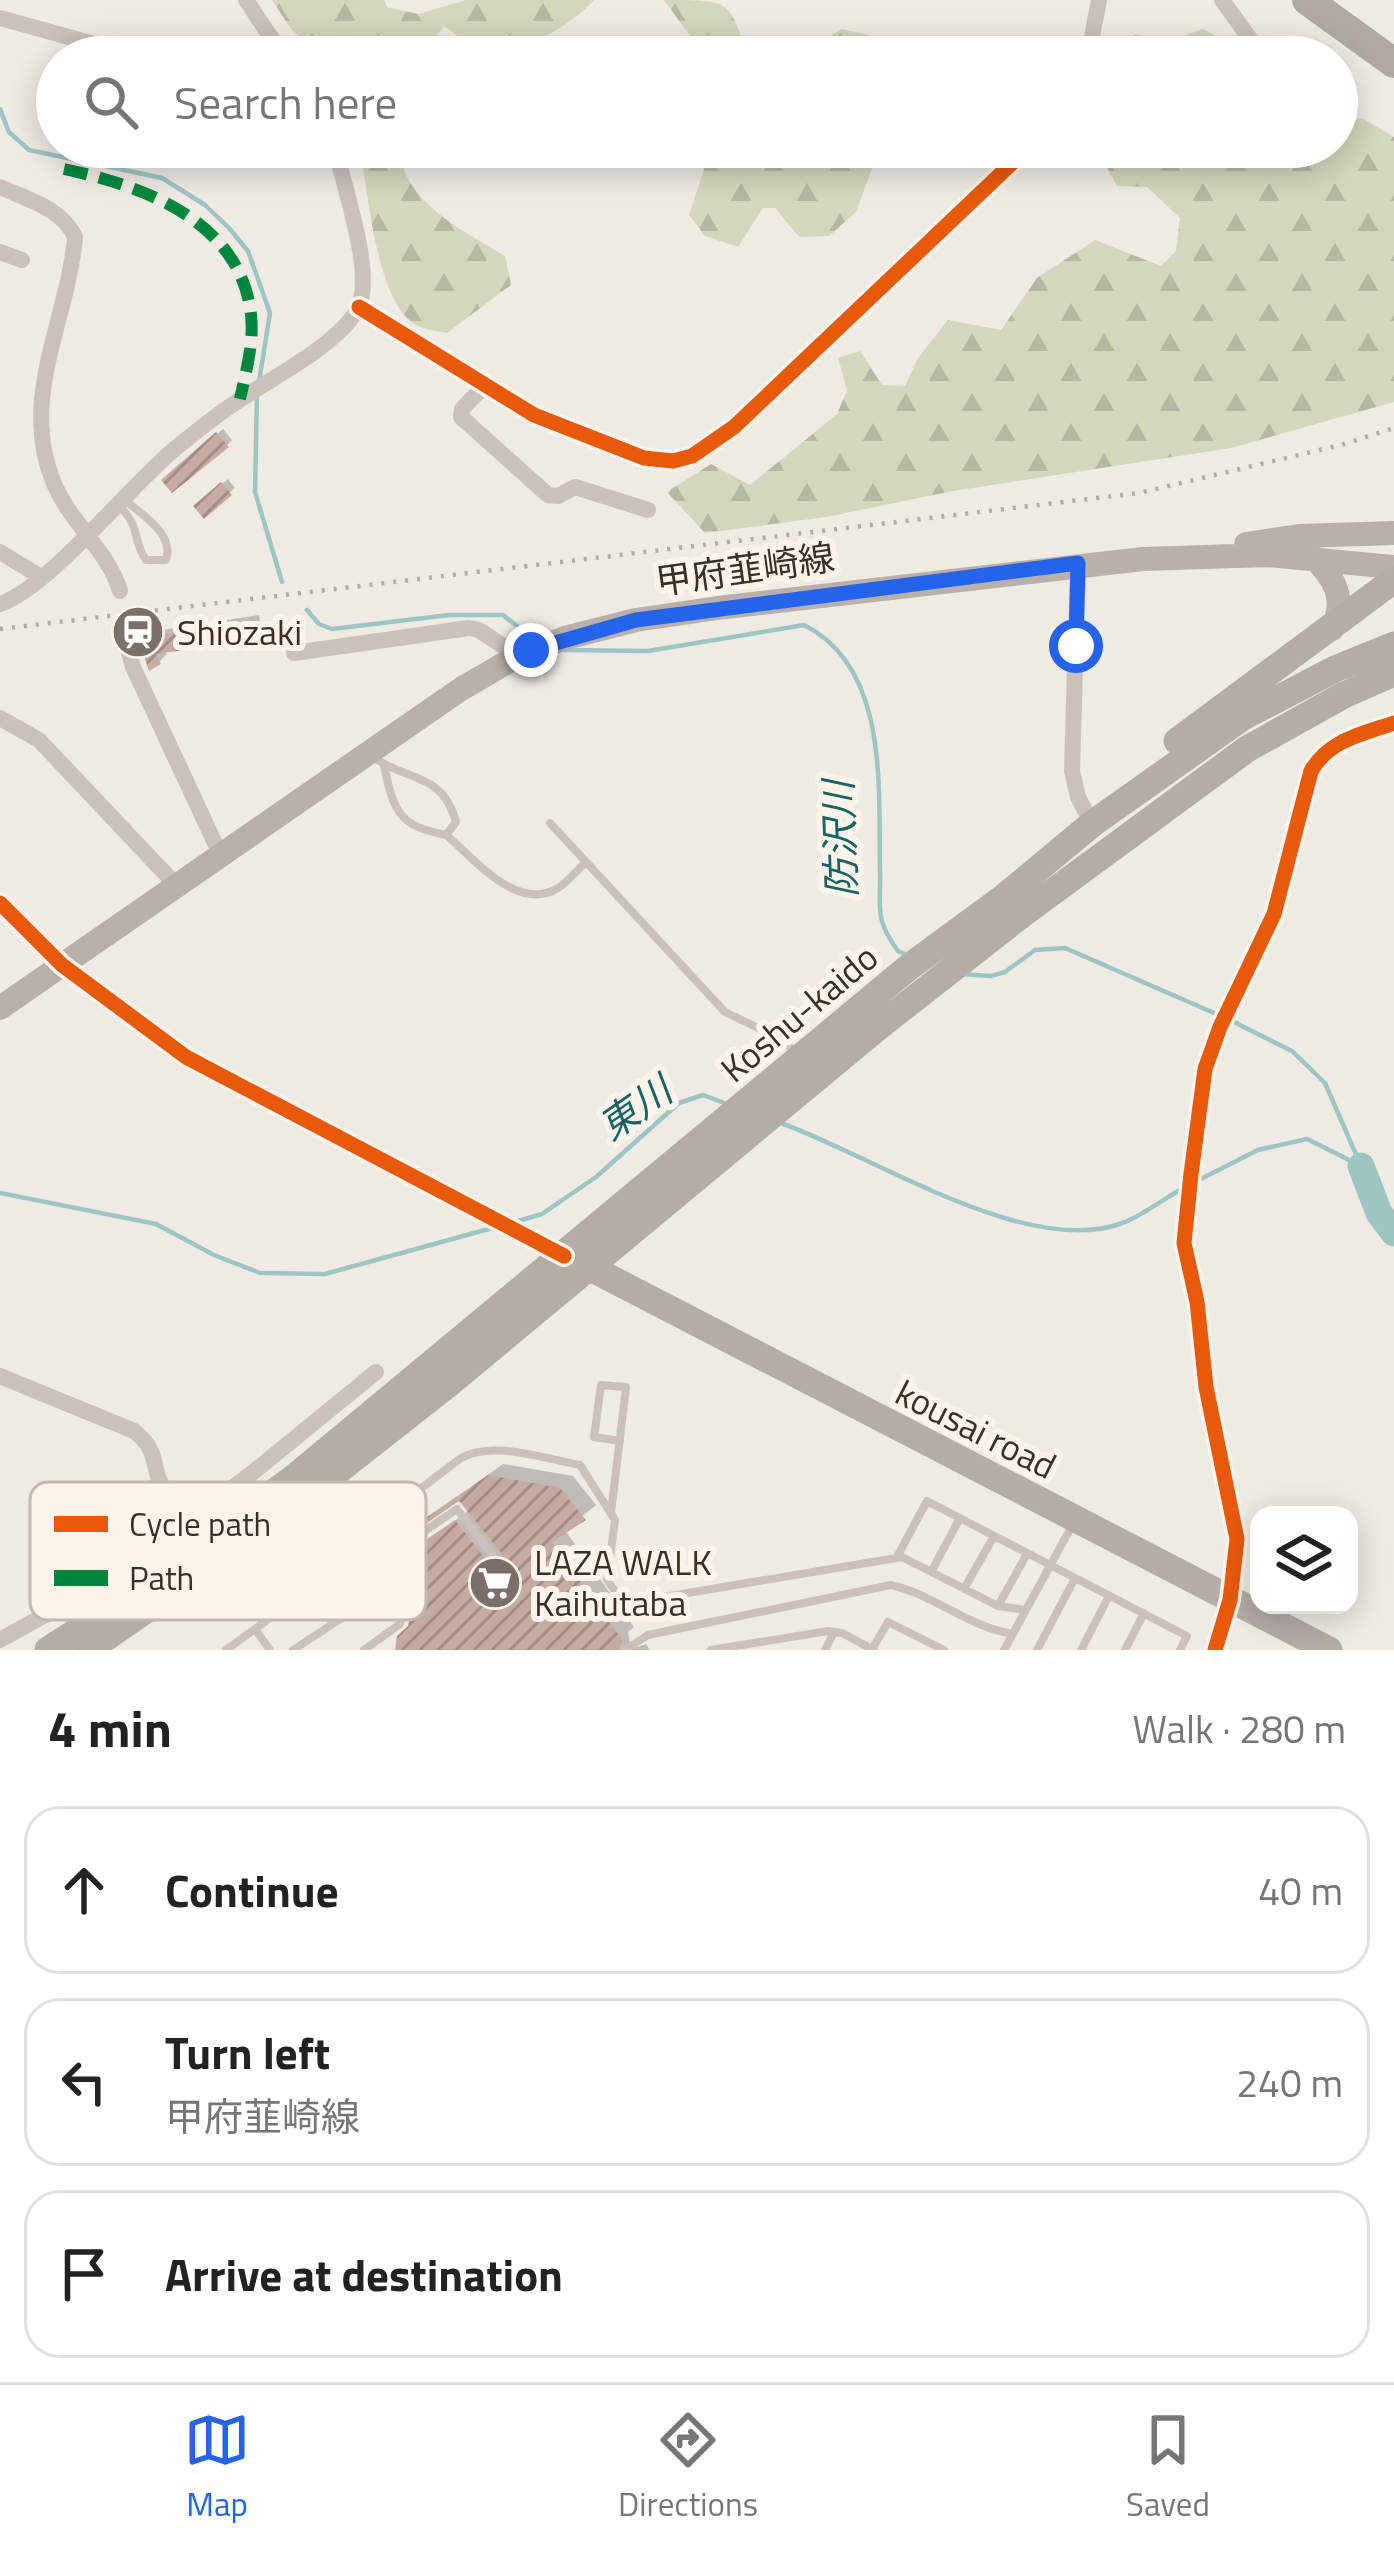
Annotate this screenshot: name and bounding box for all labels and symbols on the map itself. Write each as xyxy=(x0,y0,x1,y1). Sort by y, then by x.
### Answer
street label: 甲府韮崎線 xyxy=(652,529,838,608)
station icon: Shiozaki xyxy=(110,604,166,660)
place label: Shiozaki xyxy=(177,604,302,659)
route start xyxy=(1049,619,1103,673)
route end xyxy=(504,623,558,677)
water label: 防沢川 xyxy=(808,776,871,899)
street label: Koshu-kaido xyxy=(708,930,890,1095)
water label: 東川 xyxy=(586,1059,687,1154)
street label: kousai road xyxy=(886,1365,1066,1492)
legend xyxy=(30,1482,426,1620)
text: Cycle path xyxy=(129,1499,271,1549)
place label: LAZA WALK Kaihutaba xyxy=(534,1534,712,1630)
text: Path xyxy=(129,1553,194,1603)
supermarket icon: LAZA WALK Kaihutaba xyxy=(467,1555,523,1611)

